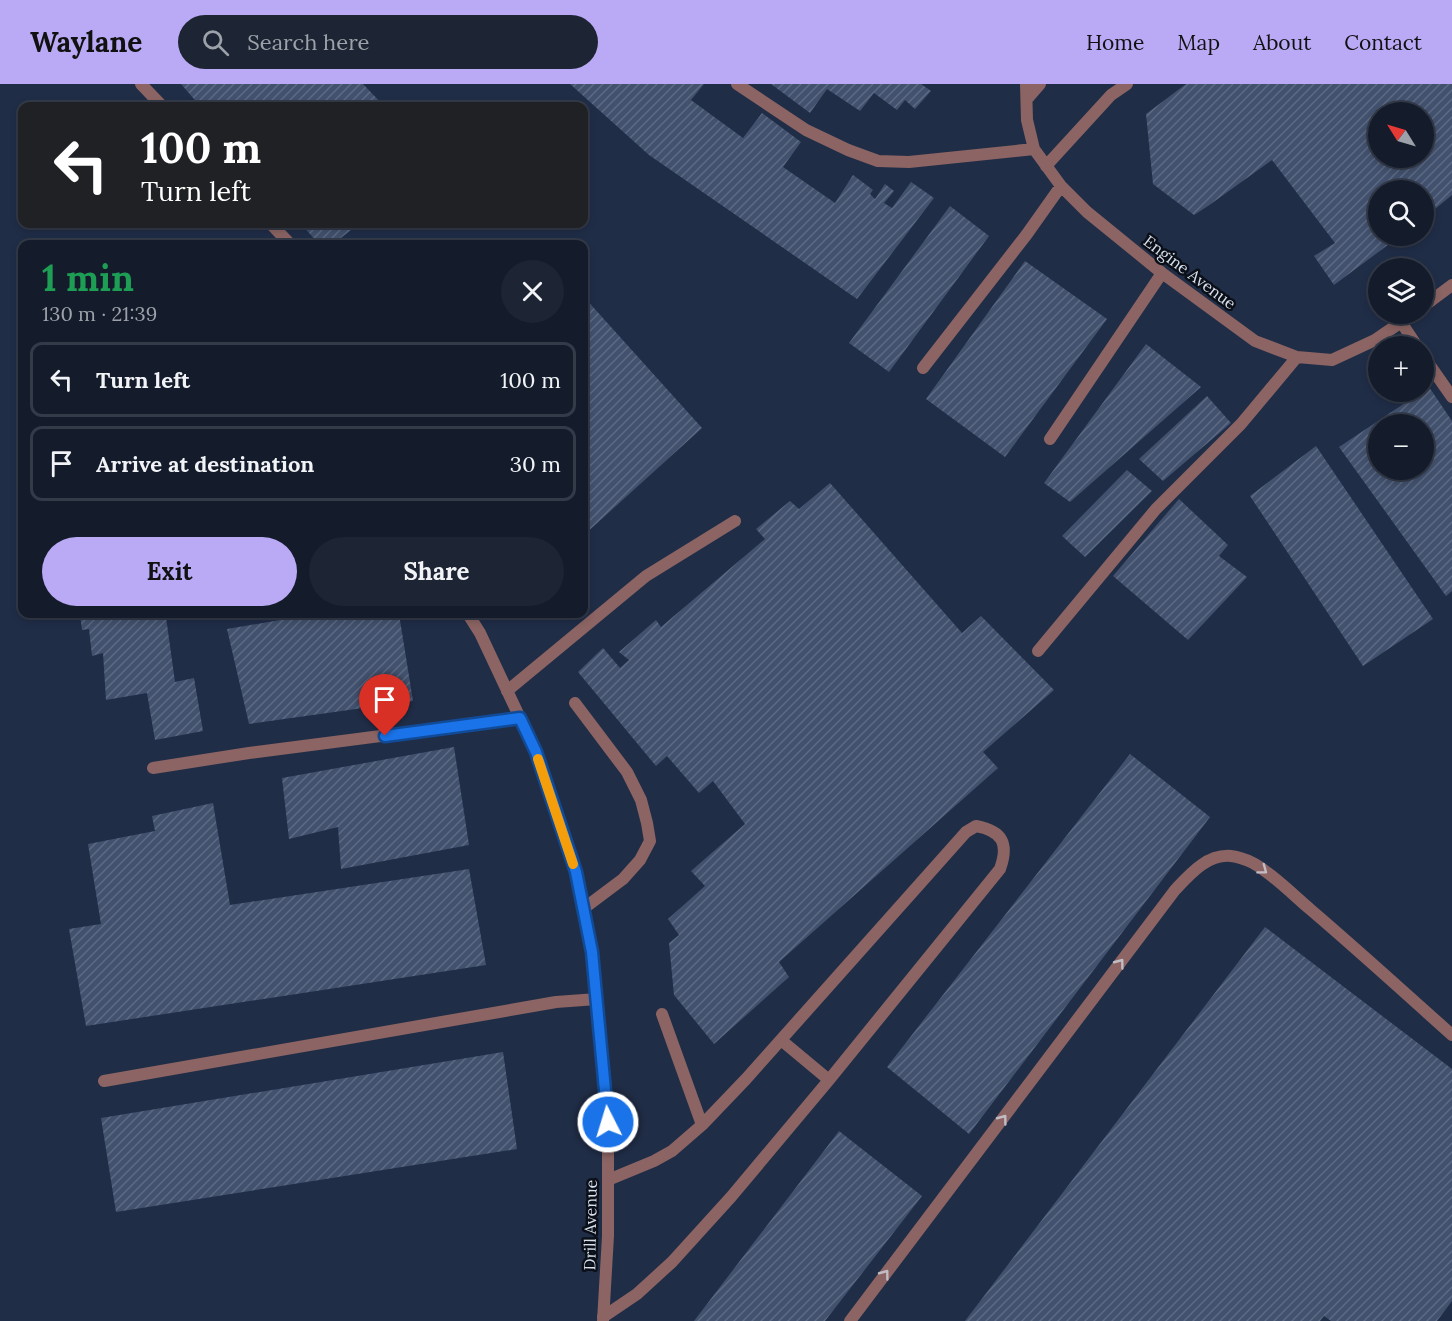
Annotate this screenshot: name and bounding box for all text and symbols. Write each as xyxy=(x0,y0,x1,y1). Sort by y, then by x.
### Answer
search box xyxy=(178,15,598,69)
text: Waylane xyxy=(30,24,142,60)
icon: search xyxy=(199,26,232,59)
text: Search here xyxy=(247,28,370,56)
text: Home xyxy=(1086,29,1144,56)
text: Map xyxy=(1177,29,1220,56)
text: About xyxy=(1253,29,1311,56)
text: Contact xyxy=(1344,29,1422,56)
north arrow xyxy=(1368,102,1434,168)
map controls xyxy=(1368,102,1434,480)
text: 100 m xyxy=(141,121,261,175)
icon: left xyxy=(42,126,120,204)
text: Turn left xyxy=(141,174,251,208)
button: search xyxy=(1368,180,1434,246)
street label: Engine Avenue xyxy=(1140,231,1240,313)
text: 1 min xyxy=(42,255,134,301)
button: layers xyxy=(1368,258,1434,324)
button: close xyxy=(501,260,564,323)
text: 130 m · 21:39 xyxy=(42,301,157,326)
button: + xyxy=(1368,336,1434,402)
icon: left xyxy=(45,363,78,396)
text: Turn left xyxy=(96,366,190,394)
text: 100 m xyxy=(500,366,561,394)
button: − xyxy=(1368,414,1434,480)
icon: arrive xyxy=(45,447,78,480)
text: Arrive at destination xyxy=(96,450,314,478)
text: 30 m xyxy=(510,450,561,478)
button: Exit xyxy=(42,537,297,606)
button: Share xyxy=(309,537,564,606)
pin xyxy=(359,674,410,736)
icon: arrive xyxy=(368,683,401,716)
one-way arrow xyxy=(1256,863,1267,874)
one-way arrow xyxy=(1113,959,1124,970)
position arrow xyxy=(576,1090,640,1154)
one-way arrow xyxy=(996,1115,1007,1126)
street label: Drill Avenue xyxy=(579,1179,601,1270)
one-way arrow xyxy=(878,1270,889,1281)

